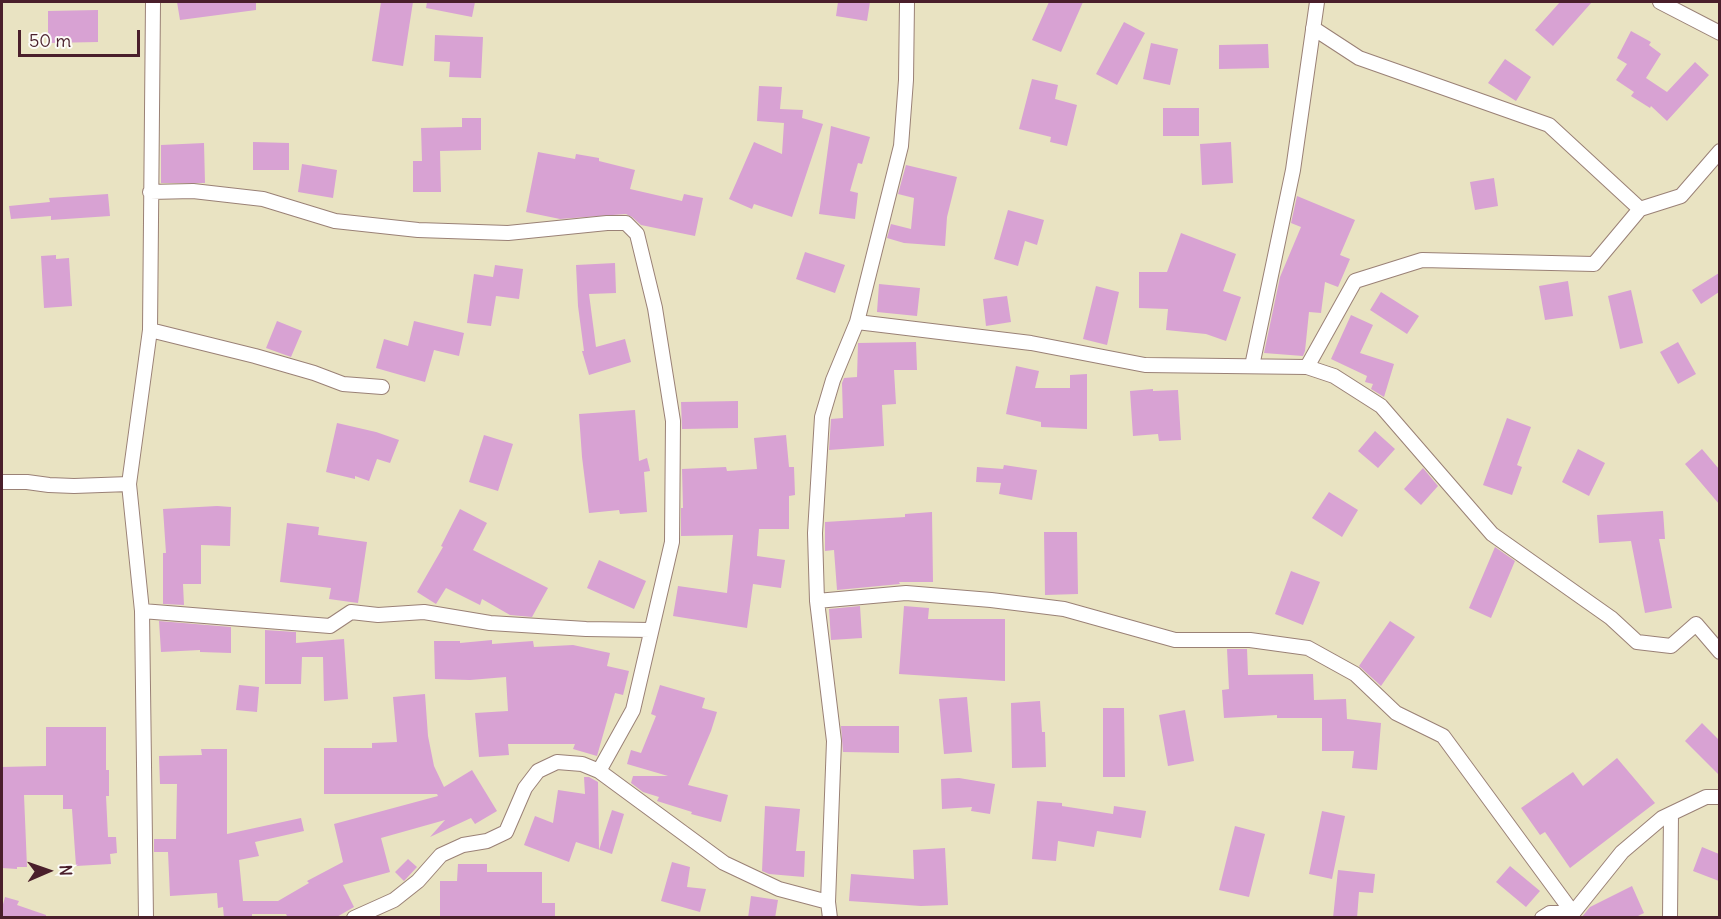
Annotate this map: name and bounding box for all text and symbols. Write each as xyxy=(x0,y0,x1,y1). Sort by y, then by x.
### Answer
scale bar xyxy=(21,18,142,56)
text: 50 m xyxy=(29,29,71,52)
north arrow xyxy=(18,841,78,901)
text: N xyxy=(56,864,76,876)

